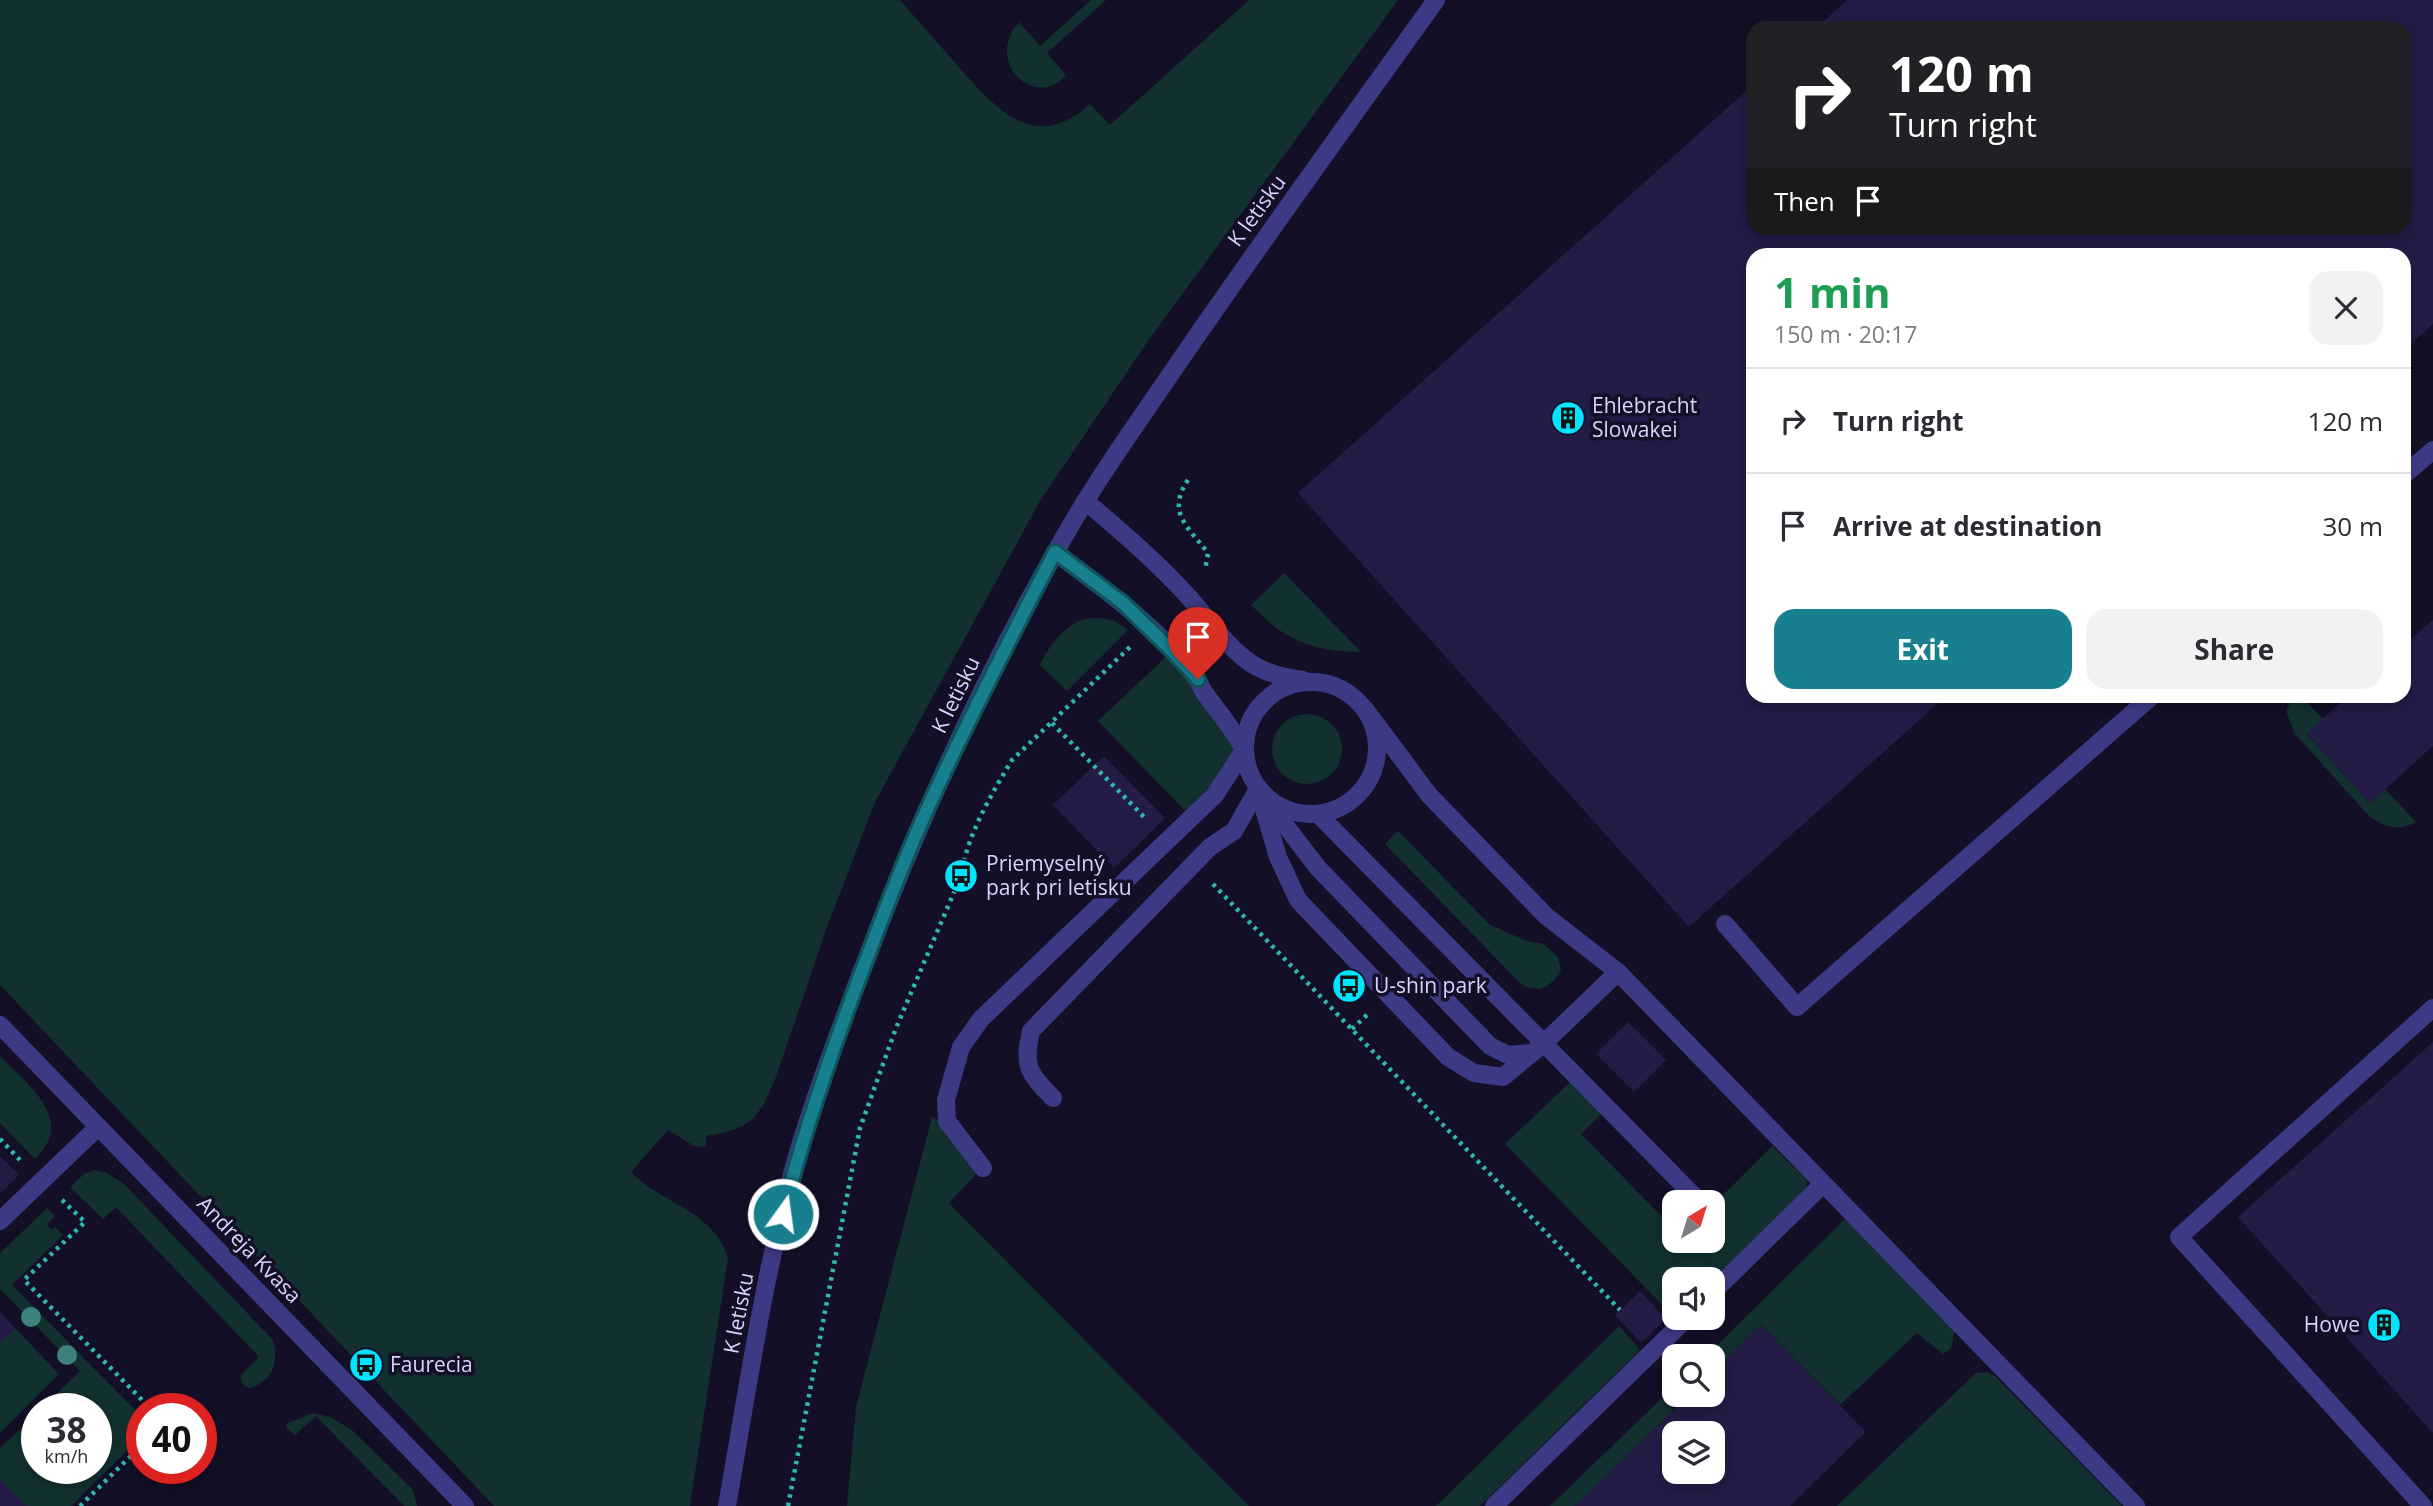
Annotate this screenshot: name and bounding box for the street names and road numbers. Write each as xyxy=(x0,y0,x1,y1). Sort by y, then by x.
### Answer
street label: K letisku xyxy=(1221,169,1292,252)
street label: K letisku xyxy=(925,652,986,738)
street label: Andreja Kvasa xyxy=(192,1190,308,1309)
street label: K letisku xyxy=(716,1270,760,1356)

